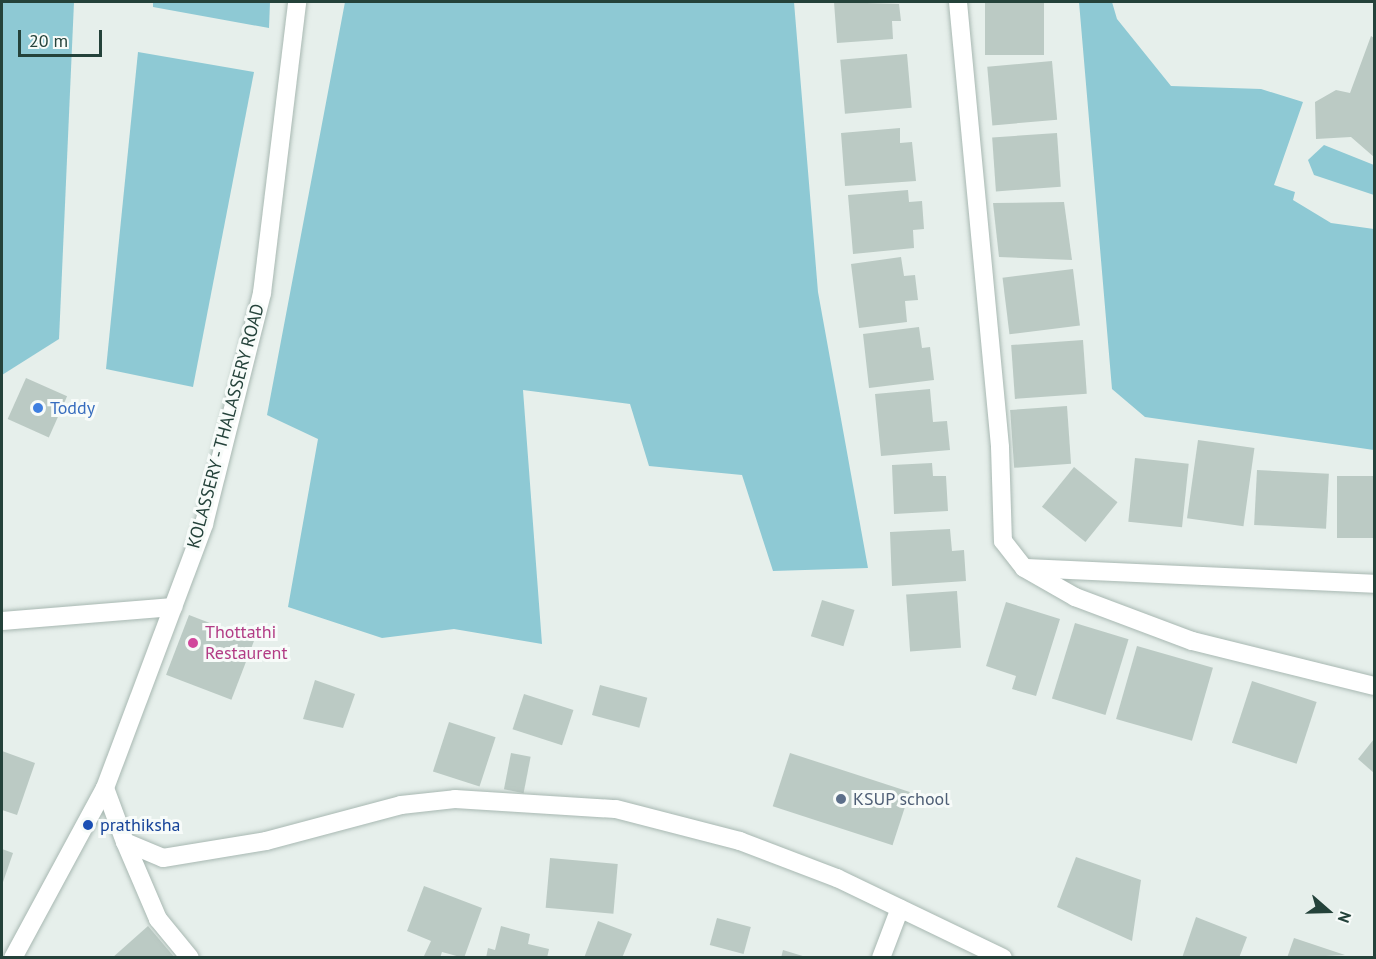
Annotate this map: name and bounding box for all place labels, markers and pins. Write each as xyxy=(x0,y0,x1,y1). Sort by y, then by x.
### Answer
place label: Toddy xyxy=(50,397,95,419)
marker: Toddy xyxy=(31,401,45,415)
place label: Thottathi Restaurent xyxy=(205,622,288,664)
marker: Thottathi Restaurent xyxy=(186,636,200,650)
place label: KSUP school xyxy=(853,788,950,810)
marker: KSUP school xyxy=(834,792,848,806)
place label: prathiksha xyxy=(100,814,181,836)
marker: prathiksha xyxy=(81,818,95,832)

